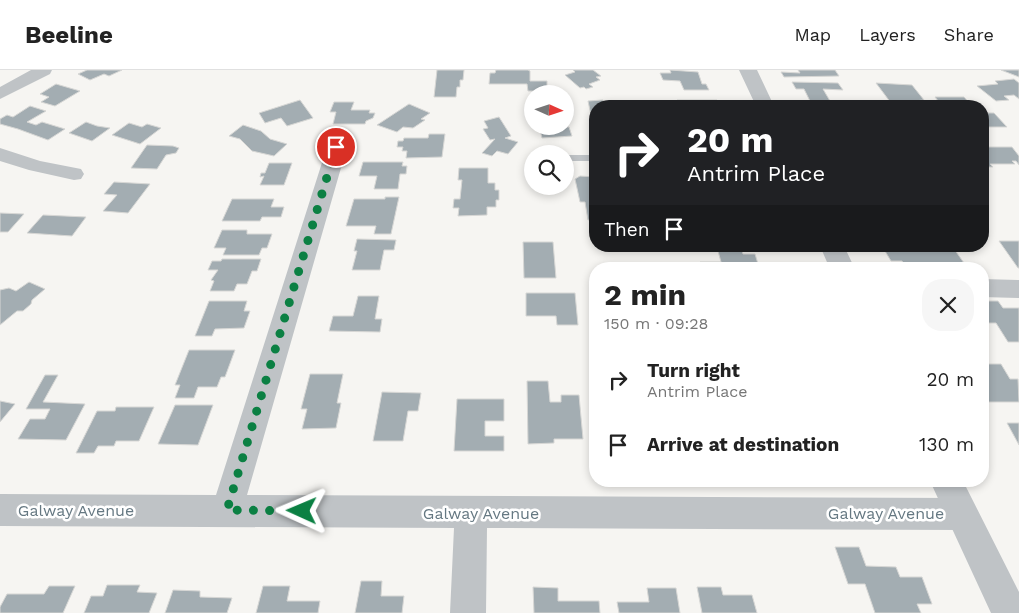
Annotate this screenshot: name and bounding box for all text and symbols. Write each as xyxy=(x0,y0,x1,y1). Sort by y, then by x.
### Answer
text: Beeline xyxy=(25,21,113,49)
text: Map xyxy=(794,24,831,45)
text: Layers xyxy=(859,24,916,45)
text: Share xyxy=(944,24,994,45)
north arrow xyxy=(524,85,574,135)
map controls xyxy=(524,85,574,195)
text: 20 m xyxy=(687,119,773,161)
icon: right xyxy=(604,120,669,185)
pin xyxy=(315,126,357,168)
icon: arrive xyxy=(322,133,350,161)
button: search xyxy=(524,145,574,195)
text: Antrim Place xyxy=(687,161,825,186)
icon: arrive xyxy=(660,215,688,243)
text: Then xyxy=(604,218,650,241)
text: 2 min xyxy=(604,277,686,312)
button: close xyxy=(922,279,974,331)
text: 150 m · 09:28 xyxy=(604,314,708,333)
text: Turn right xyxy=(647,359,740,382)
icon: right xyxy=(604,366,632,394)
text: 20 m xyxy=(927,368,974,391)
text: Antrim Place xyxy=(647,382,747,401)
icon: arrive xyxy=(604,431,632,459)
text: Arrive at destination xyxy=(647,433,839,456)
text: 130 m xyxy=(919,433,974,456)
position arrow xyxy=(275,484,327,536)
street label: Galway Avenue xyxy=(18,501,134,520)
street label: Galway Avenue xyxy=(423,504,539,523)
street label: Galway Avenue xyxy=(828,504,944,523)

